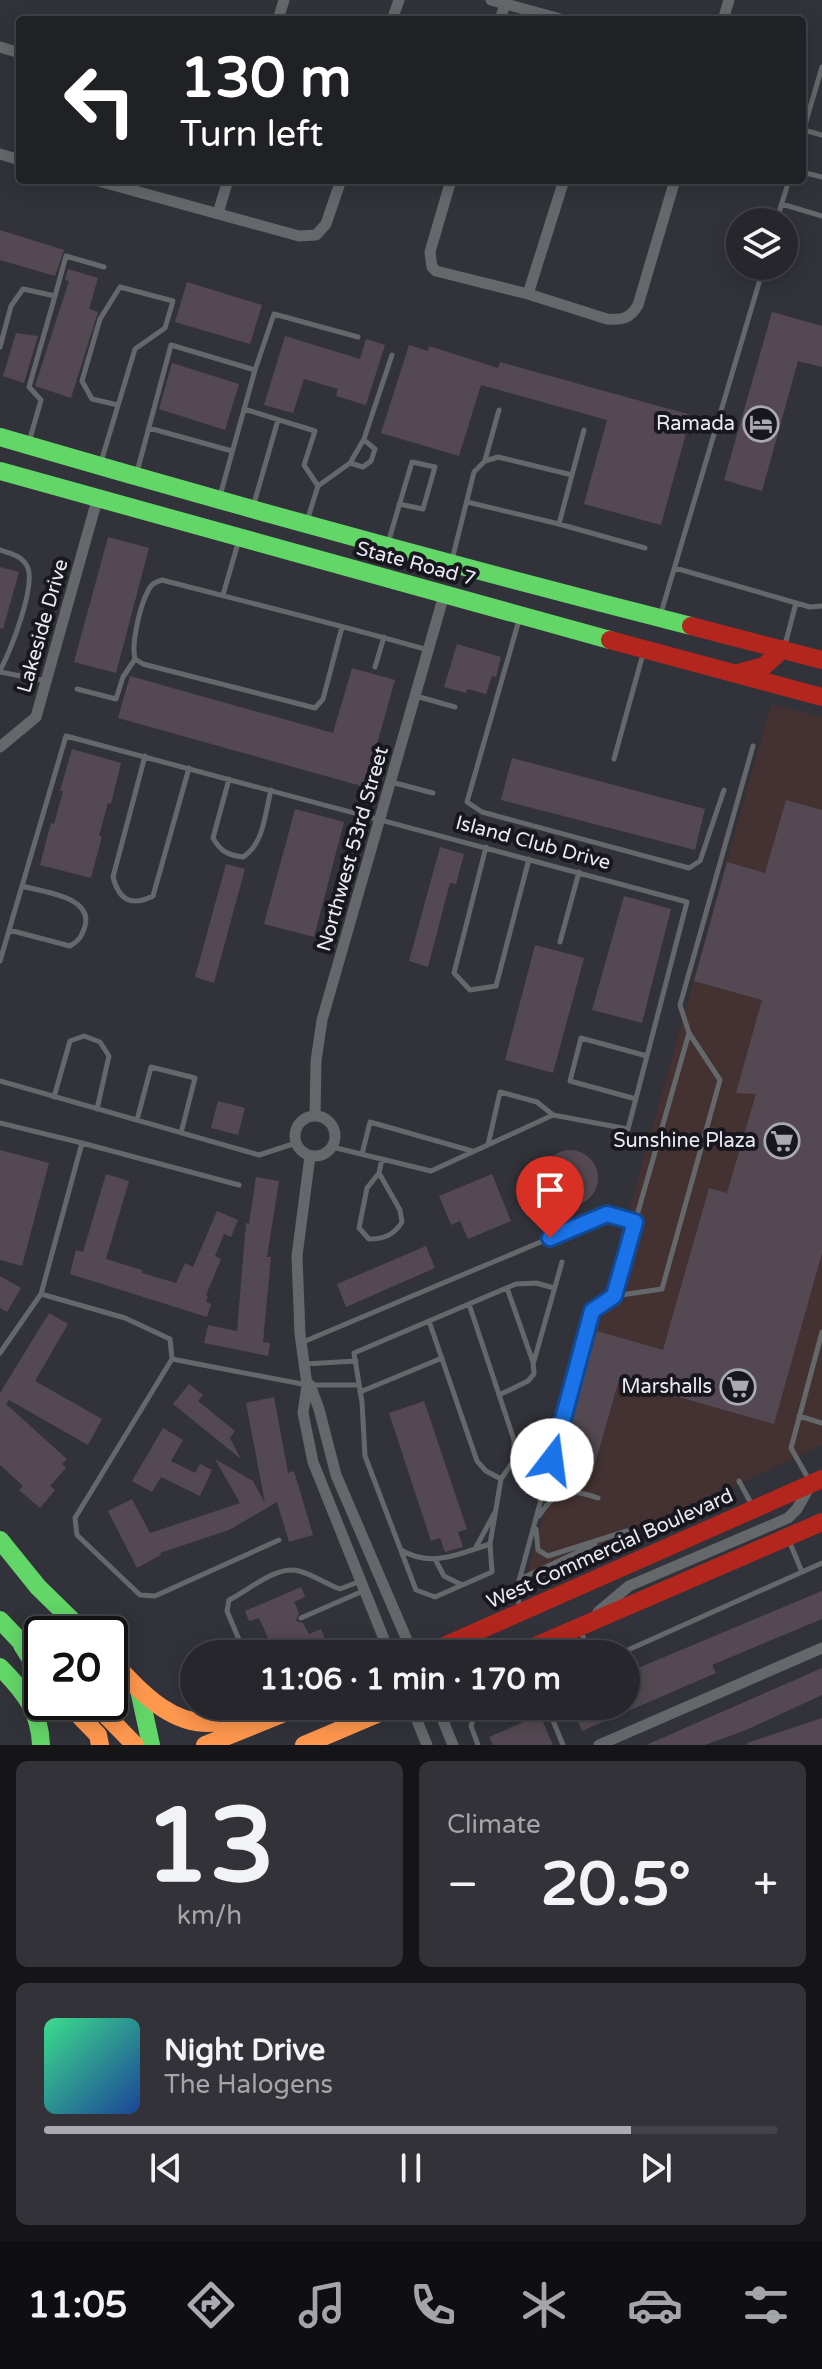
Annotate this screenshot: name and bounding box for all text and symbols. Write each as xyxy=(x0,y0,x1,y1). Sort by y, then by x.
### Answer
text: 130 m xyxy=(180,45,351,112)
icon: left xyxy=(48,48,152,152)
text: Turn left xyxy=(180,113,323,156)
map controls xyxy=(726,208,798,280)
button: layers xyxy=(726,208,798,280)
hotel icon: Ramada xyxy=(742,405,780,443)
place label: Ramada xyxy=(656,412,735,436)
street label: State Road 7 xyxy=(354,537,478,591)
street label: Lakeside Drive xyxy=(12,556,74,696)
street label: Northwest 53rd Street xyxy=(312,743,394,954)
street label: Island Club Drive xyxy=(453,811,613,875)
supermarket icon: Sunshine Plaza xyxy=(763,1122,801,1160)
place label: Sunshine Plaza xyxy=(613,1129,756,1153)
pin xyxy=(516,1156,584,1238)
icon: arrive xyxy=(528,1168,572,1212)
supermarket icon: Marshalls xyxy=(719,1368,757,1406)
place label: Marshalls xyxy=(621,1375,712,1399)
position arrow xyxy=(510,1418,594,1502)
street label: West Commercial Boulevard xyxy=(483,1484,737,1614)
speed limit sign: 20 xyxy=(24,1616,128,1720)
text: 11:06 · 1 min · 170 m xyxy=(259,1661,561,1698)
text: 13 xyxy=(144,1785,275,1910)
text: Climate xyxy=(447,1809,541,1840)
text: 20.5° xyxy=(541,1849,691,1921)
text: − xyxy=(447,1859,478,1912)
text: + xyxy=(753,1859,778,1912)
text: km/h xyxy=(177,1900,242,1931)
text: Night Drive xyxy=(164,2032,325,2069)
text: The Halogens xyxy=(164,2069,333,2100)
icon: previous xyxy=(144,2146,188,2190)
icon: pause xyxy=(389,2146,433,2190)
icon: next xyxy=(634,2146,678,2190)
icon: directions xyxy=(183,2277,239,2333)
icon: music xyxy=(294,2277,350,2333)
icon: phone xyxy=(405,2277,461,2333)
icon: climate xyxy=(516,2277,572,2333)
icon: car xyxy=(627,2277,683,2333)
icon: filters xyxy=(738,2277,794,2333)
text: 11:05 xyxy=(28,2284,127,2327)

